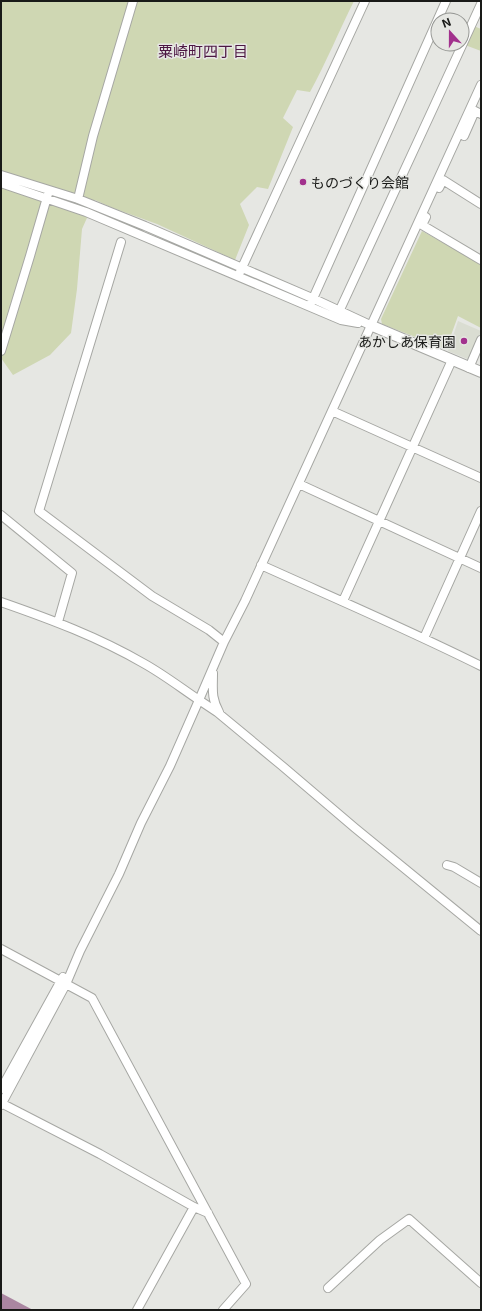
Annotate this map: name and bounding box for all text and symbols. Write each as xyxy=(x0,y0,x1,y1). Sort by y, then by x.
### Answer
north arrow xyxy=(430,12,470,52)
text: N xyxy=(440,15,453,31)
district label: 粟崎町四丁目 xyxy=(158,42,248,61)
place label: ものづくり会館 xyxy=(311,174,409,191)
marker: ものづくり会館 xyxy=(298,177,308,187)
place label: あかしあ保育園 xyxy=(358,333,456,350)
marker: あかしあ保育園 xyxy=(459,336,469,346)

